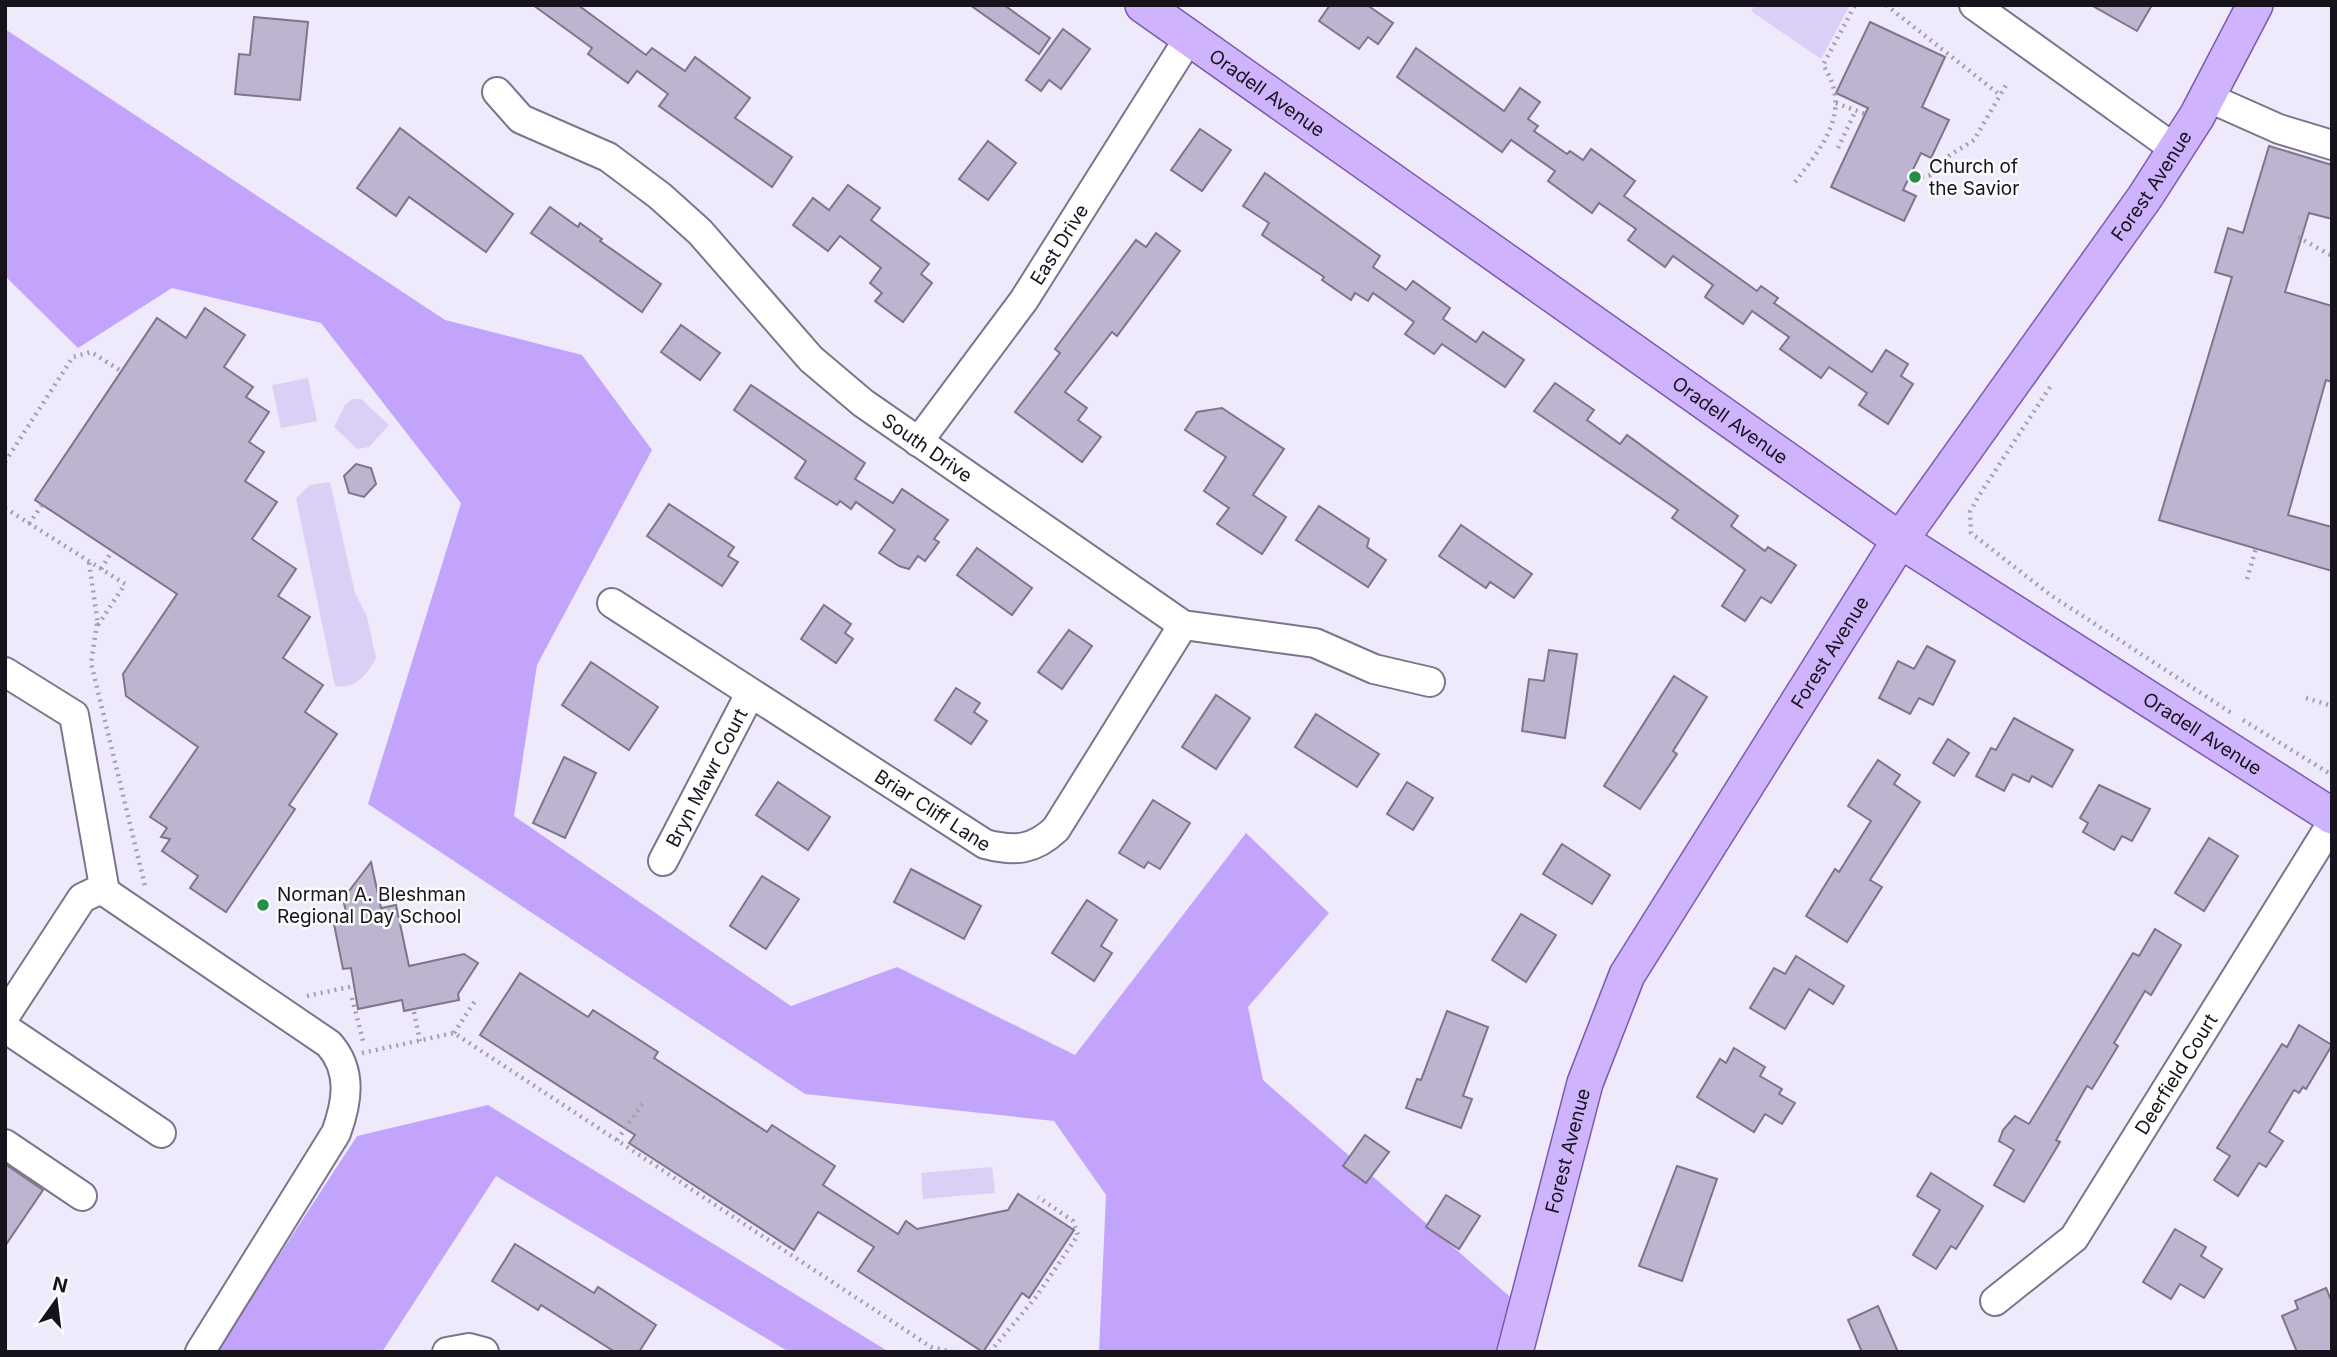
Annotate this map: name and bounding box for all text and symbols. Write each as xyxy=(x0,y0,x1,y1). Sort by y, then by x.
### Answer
street label: Oradell Avenue xyxy=(1205,44,1329,141)
street label: Forest Avenue xyxy=(2106,126,2196,245)
place label: Church of the Savior xyxy=(1929,155,2019,200)
marker: Church of the Savior xyxy=(1907,169,1923,185)
street label: East Drive xyxy=(1025,200,1093,289)
street label: Oradell Avenue xyxy=(1668,371,1793,469)
street label: South Drive xyxy=(878,408,977,487)
street label: Forest Avenue xyxy=(1786,592,1873,713)
street label: Oradell Avenue xyxy=(2139,687,2266,780)
street label: Bryn Mawr Court xyxy=(661,704,752,851)
street label: Briar Cliff Lane xyxy=(871,765,995,856)
place label: Norman A. Bleshman Regional Day School xyxy=(277,883,466,928)
marker: Norman A. Bleshman Regional Day School xyxy=(255,897,271,913)
street label: Deerfield Court xyxy=(2130,1010,2222,1139)
street label: Forest Avenue xyxy=(1540,1086,1595,1216)
north arrow xyxy=(21,1266,91,1336)
text: N xyxy=(50,1272,70,1298)

